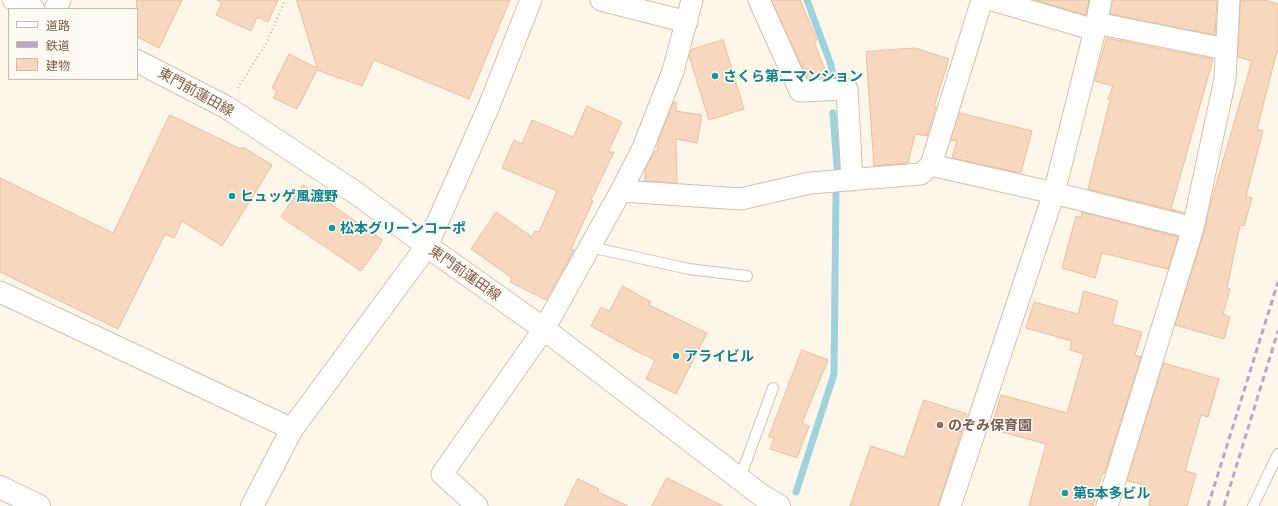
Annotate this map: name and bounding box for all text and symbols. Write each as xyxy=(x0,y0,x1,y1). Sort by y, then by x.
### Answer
legend xyxy=(8,8,138,80)
text: 道路 xyxy=(46,18,70,32)
text: 鉄道 xyxy=(46,38,70,52)
text: 建物 xyxy=(46,58,70,72)
street label: 東門前蓮田線 xyxy=(155,64,237,120)
place label: さくら第二マンション xyxy=(723,68,863,84)
marker: さくら第二マンション xyxy=(710,71,720,81)
place label: ヒュッゲ風渡野 xyxy=(240,188,338,204)
marker: ヒュッゲ風渡野 xyxy=(227,191,237,201)
place label: 松本グリーンコーポ xyxy=(340,220,466,236)
marker: 松本グリーンコーポ xyxy=(327,223,337,233)
street label: 東門前蓮田線 xyxy=(426,242,504,304)
place label: アライビル xyxy=(684,348,754,364)
marker: アライビル xyxy=(671,351,681,361)
place label: のぞみ保育園 xyxy=(948,417,1032,433)
marker: のぞみ保育園 xyxy=(935,420,945,430)
place label: 第5本多ビル xyxy=(1073,485,1151,501)
marker: 第5本多ビル xyxy=(1060,488,1070,498)

